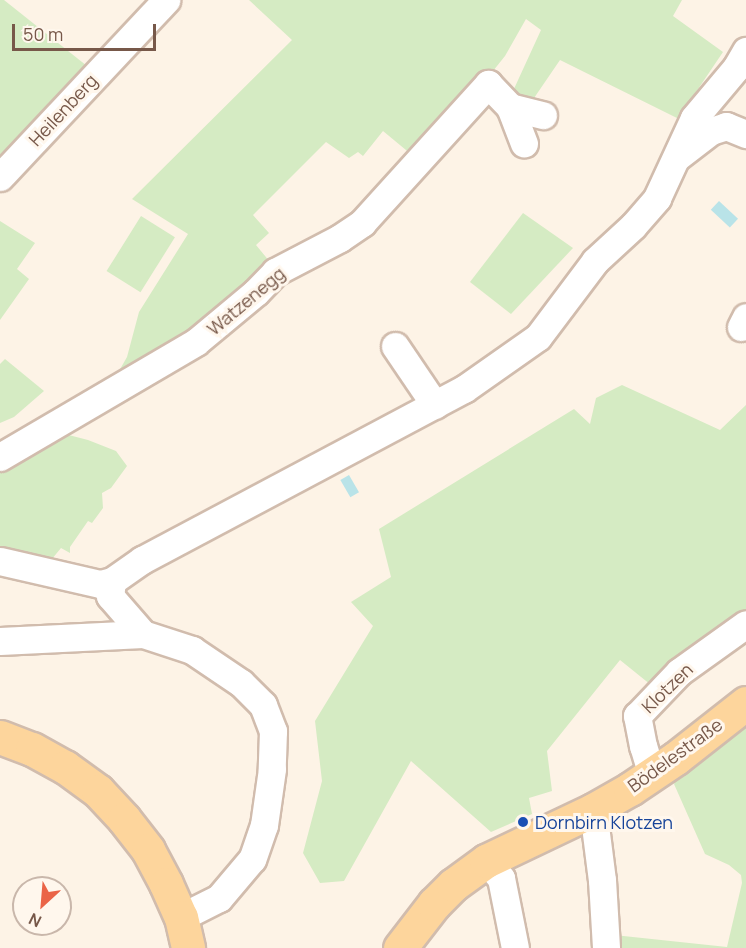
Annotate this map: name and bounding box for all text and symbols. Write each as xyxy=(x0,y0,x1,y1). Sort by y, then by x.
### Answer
scale bar xyxy=(15,12,159,50)
text: 50 m xyxy=(23,22,63,46)
street label: Heilenberg xyxy=(24,70,102,150)
street label: Watzenegg xyxy=(203,262,289,340)
street label: Klotzen xyxy=(637,659,697,717)
street label: Bödelestraße xyxy=(623,713,727,797)
place label: Dornbirn Klotzen xyxy=(535,811,673,833)
marker: Dornbirn Klotzen xyxy=(516,815,530,829)
north arrow xyxy=(12,876,72,936)
text: N xyxy=(25,908,45,933)

